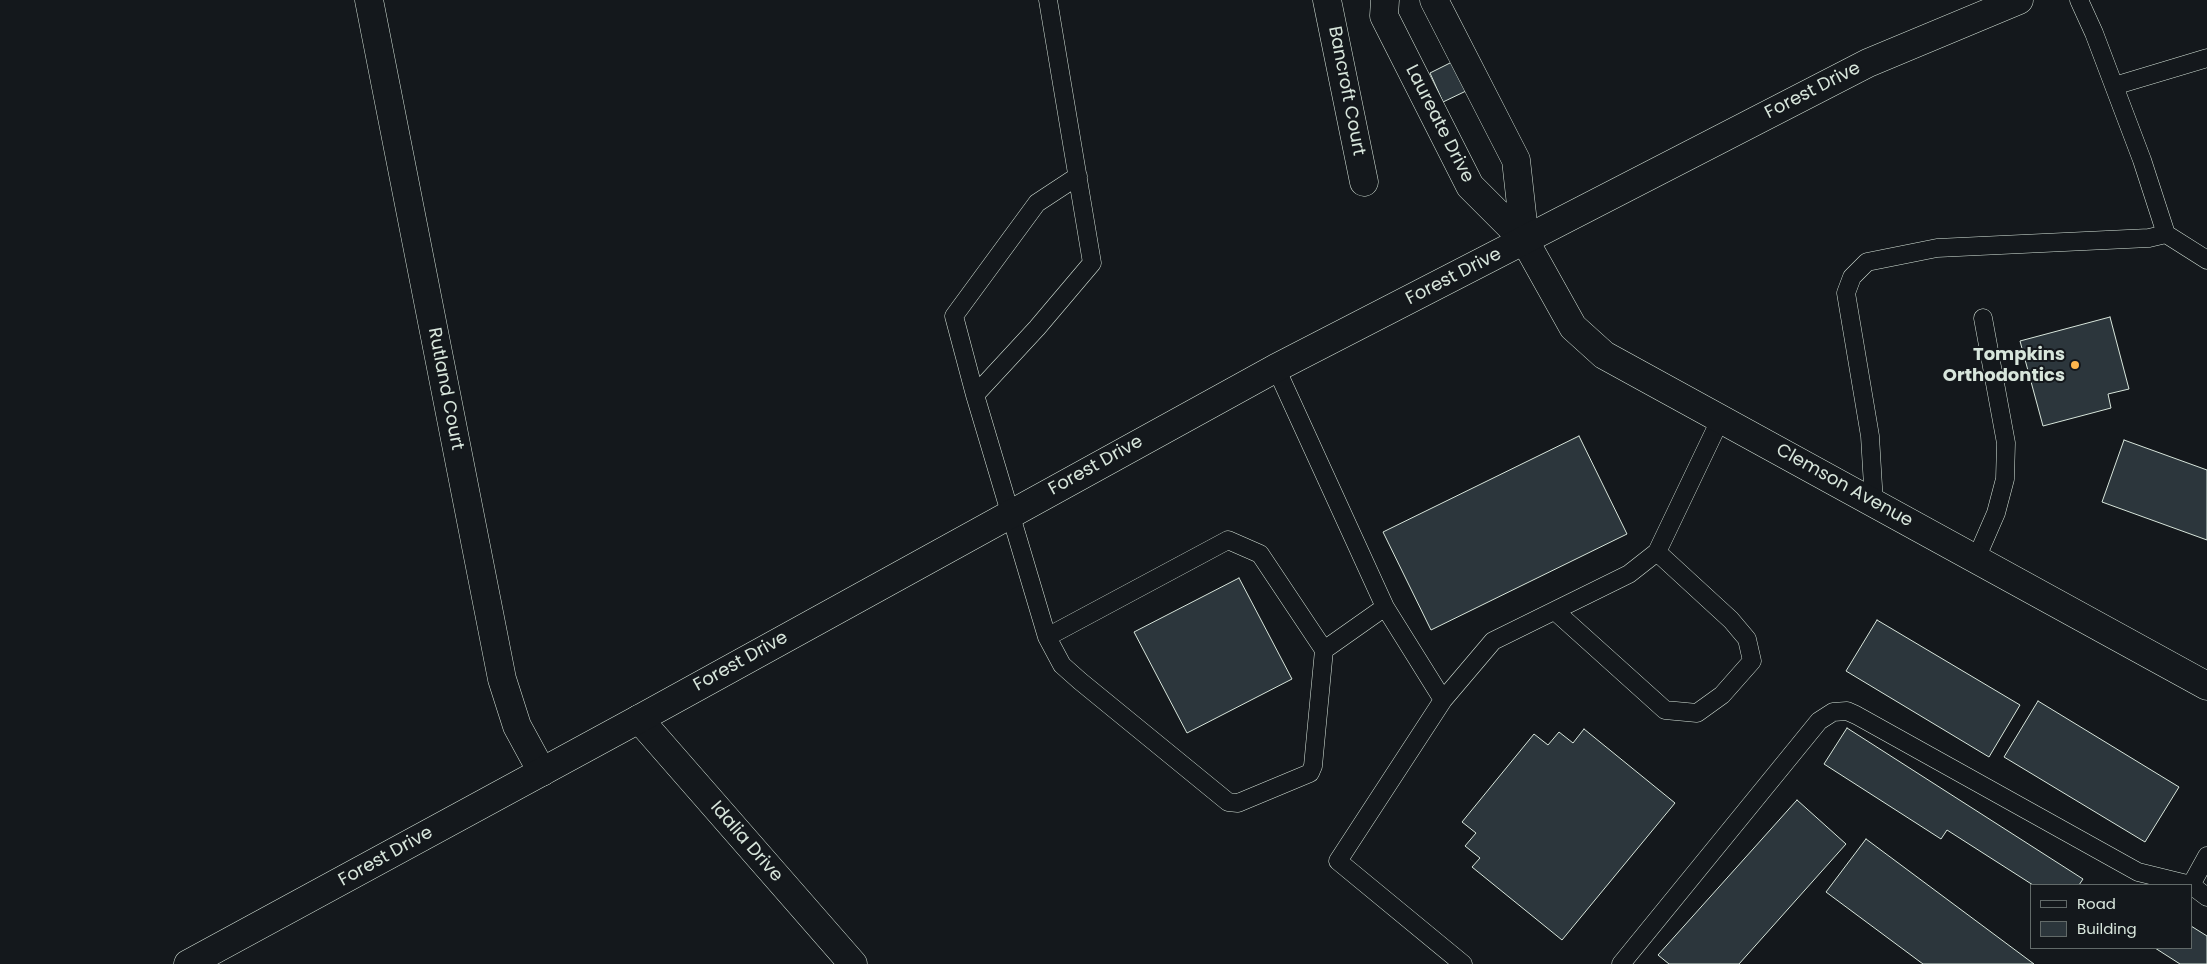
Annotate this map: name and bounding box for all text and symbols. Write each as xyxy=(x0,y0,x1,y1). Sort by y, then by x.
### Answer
street label: Bancroft Court xyxy=(1323,24,1369,158)
street label: Forest Drive xyxy=(1762,58,1864,124)
street label: Laureate Drive xyxy=(1400,62,1478,186)
street label: Forest Drive xyxy=(1403,244,1505,310)
street label: Rutland Court xyxy=(423,326,467,452)
place label: Tompkins Orthodontics xyxy=(1943,344,2065,386)
marker: Tompkins Orthodontics xyxy=(2069,359,2081,371)
street label: Forest Drive xyxy=(1045,431,1147,501)
street label: Clemson Avenue xyxy=(1772,440,1916,532)
street label: Forest Drive xyxy=(690,627,792,697)
street label: Idalia Drive xyxy=(705,797,787,887)
street label: Forest Drive xyxy=(335,822,437,892)
legend xyxy=(2030,884,2192,949)
text: Road xyxy=(2077,893,2116,914)
text: Building xyxy=(2077,918,2137,939)

